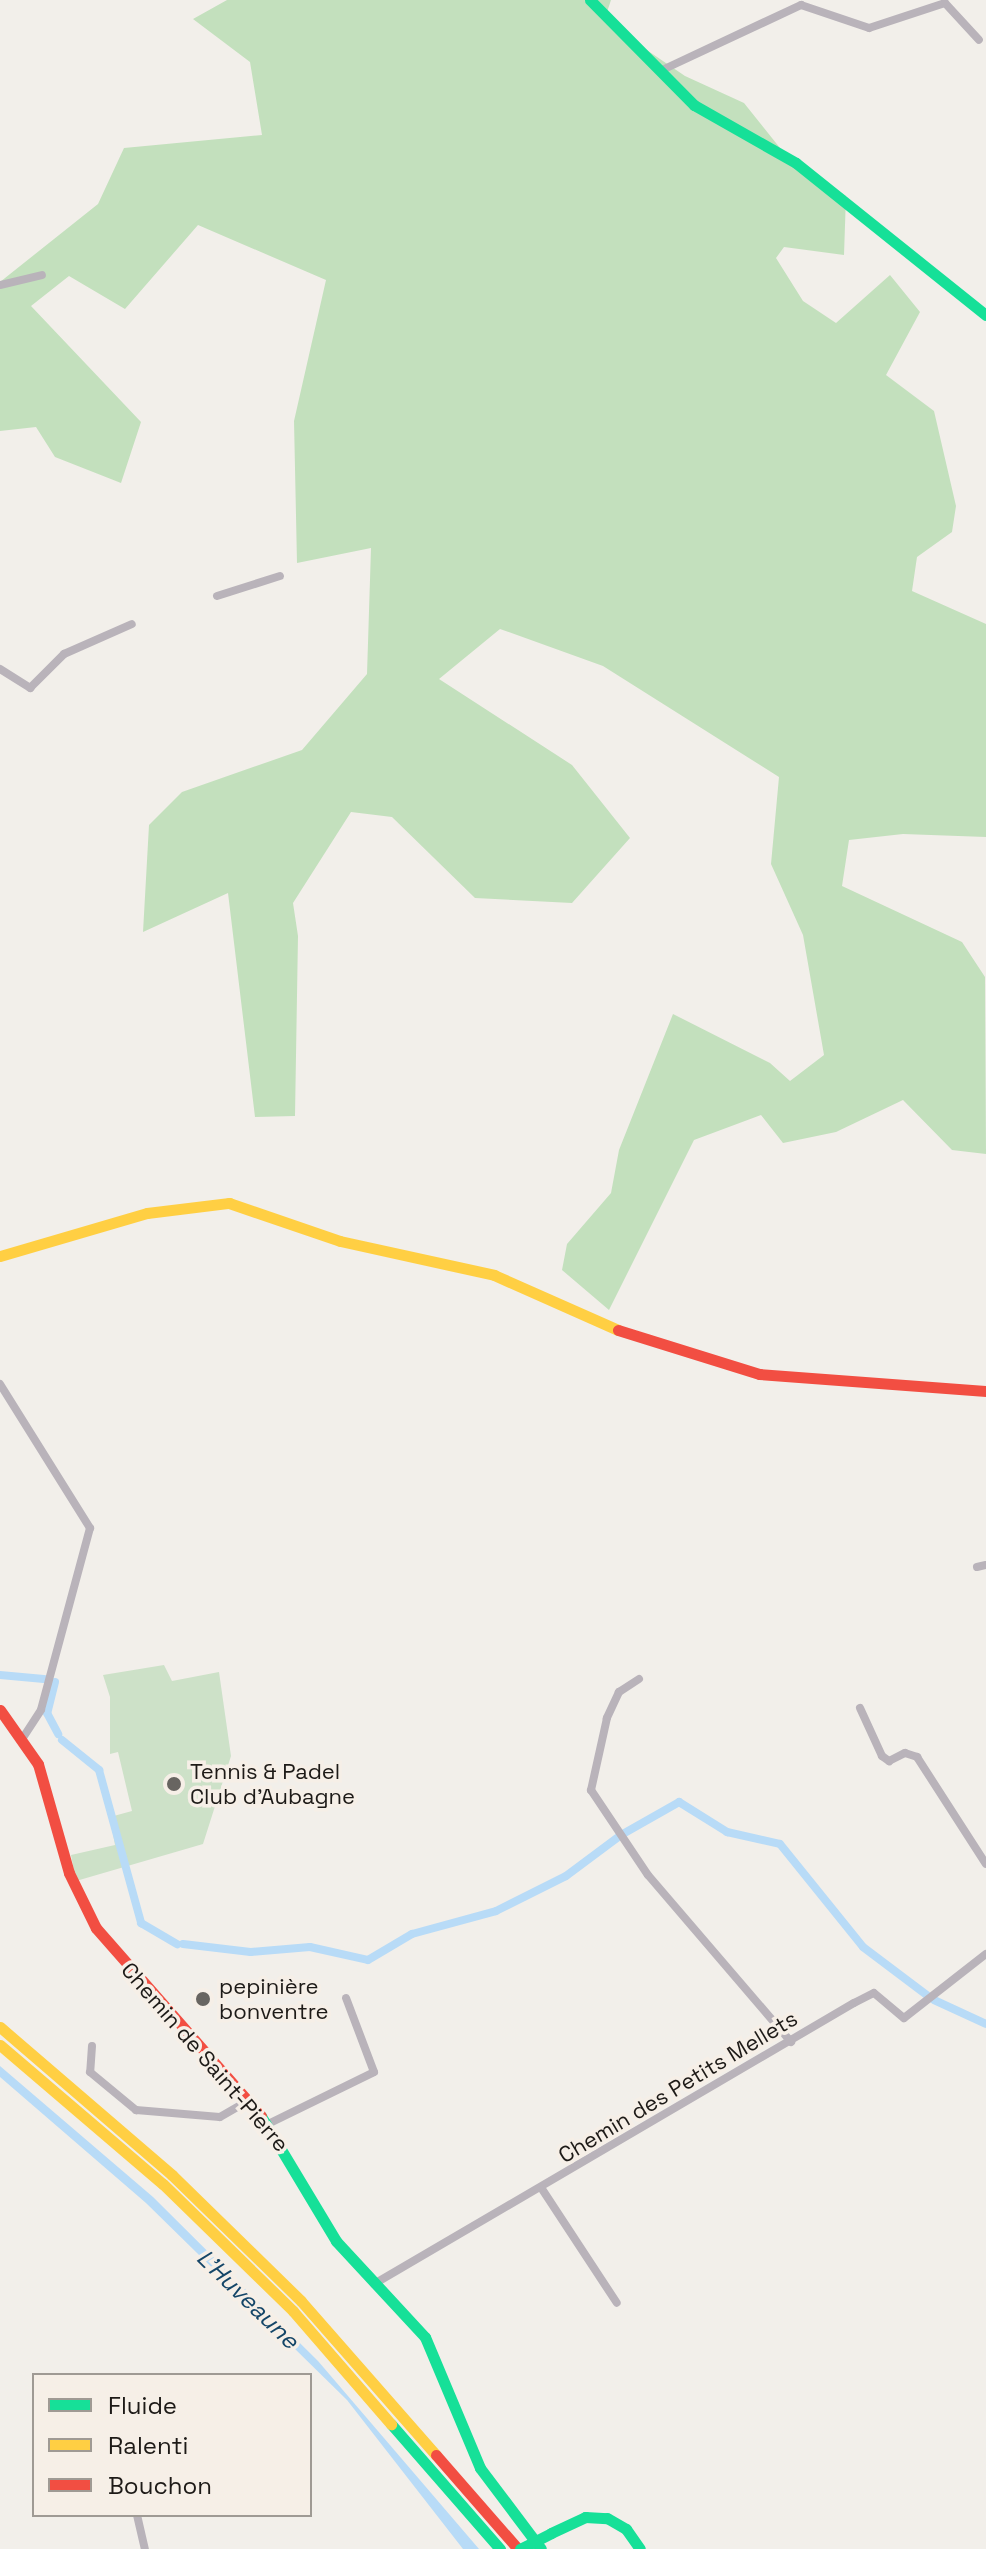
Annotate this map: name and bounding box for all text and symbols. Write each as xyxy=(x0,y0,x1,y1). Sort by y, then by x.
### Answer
place label: Tennis & Padel Club d'Aubagne xyxy=(190,1758,355,1810)
marker: Tennis & Padel Club d'Aubagne xyxy=(165,1775,183,1793)
street label: Chemin de Saint-Pierre xyxy=(116,1957,294,2157)
place label: pepinière bonventre xyxy=(219,1973,329,2024)
marker: pepinière bonventre xyxy=(194,1990,212,2008)
street label: Chemin des Petits Mellets xyxy=(554,2005,802,2169)
water label: L'Huveaune xyxy=(191,2243,305,2355)
legend xyxy=(32,2373,312,2517)
text: Fluide xyxy=(108,2390,177,2421)
text: Ralenti xyxy=(108,2430,188,2461)
text: Bouchon xyxy=(108,2470,212,2501)

